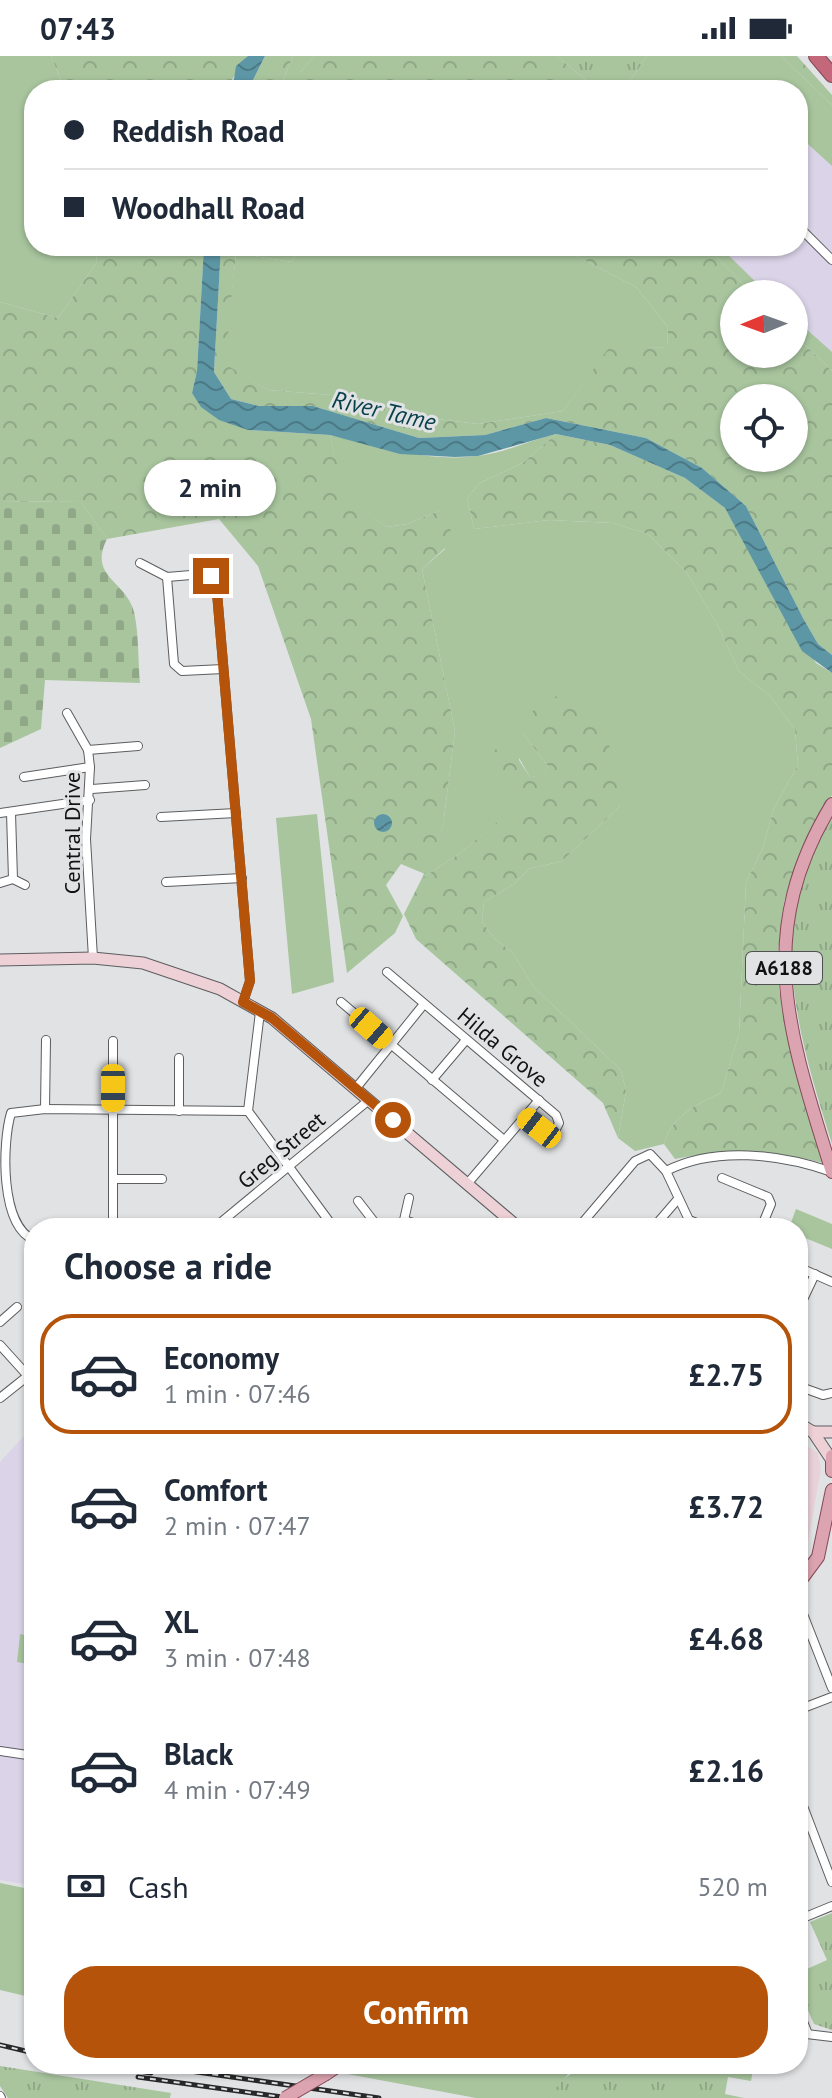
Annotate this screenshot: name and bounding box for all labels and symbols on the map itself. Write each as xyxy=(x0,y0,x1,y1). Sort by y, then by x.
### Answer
north arrow xyxy=(720,280,808,368)
water label: River Tame xyxy=(329,384,439,437)
callout: 2 min xyxy=(145,460,277,516)
route end xyxy=(193,558,229,594)
street label: Central Drive xyxy=(58,772,86,894)
road number: A6188 xyxy=(746,952,822,984)
street label: Hilda Grove xyxy=(452,1001,554,1093)
car xyxy=(345,1003,397,1053)
car xyxy=(101,1064,125,1112)
route start xyxy=(375,1102,411,1138)
car xyxy=(513,1104,565,1152)
street label: Greg Street xyxy=(231,1105,331,1195)

